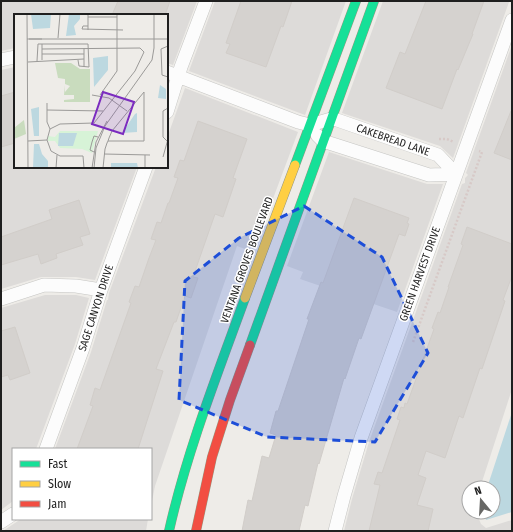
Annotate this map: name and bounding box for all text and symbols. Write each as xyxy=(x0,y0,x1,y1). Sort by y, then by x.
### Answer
inset map xyxy=(14,14,168,168)
street label: CAKEBREAD LANE xyxy=(355,121,431,159)
street label: VENTANA GROVES BOULEVARD xyxy=(218,195,276,325)
street label: GREEN HARVEST DRIVE xyxy=(397,225,443,323)
street label: SAGE CANYON DRIVE xyxy=(76,263,116,353)
legend xyxy=(12,448,152,520)
text: Fast xyxy=(48,457,67,471)
text: Slow xyxy=(48,477,71,491)
north arrow xyxy=(461,480,501,520)
text: N xyxy=(473,484,483,498)
text: Jam xyxy=(48,497,66,511)

